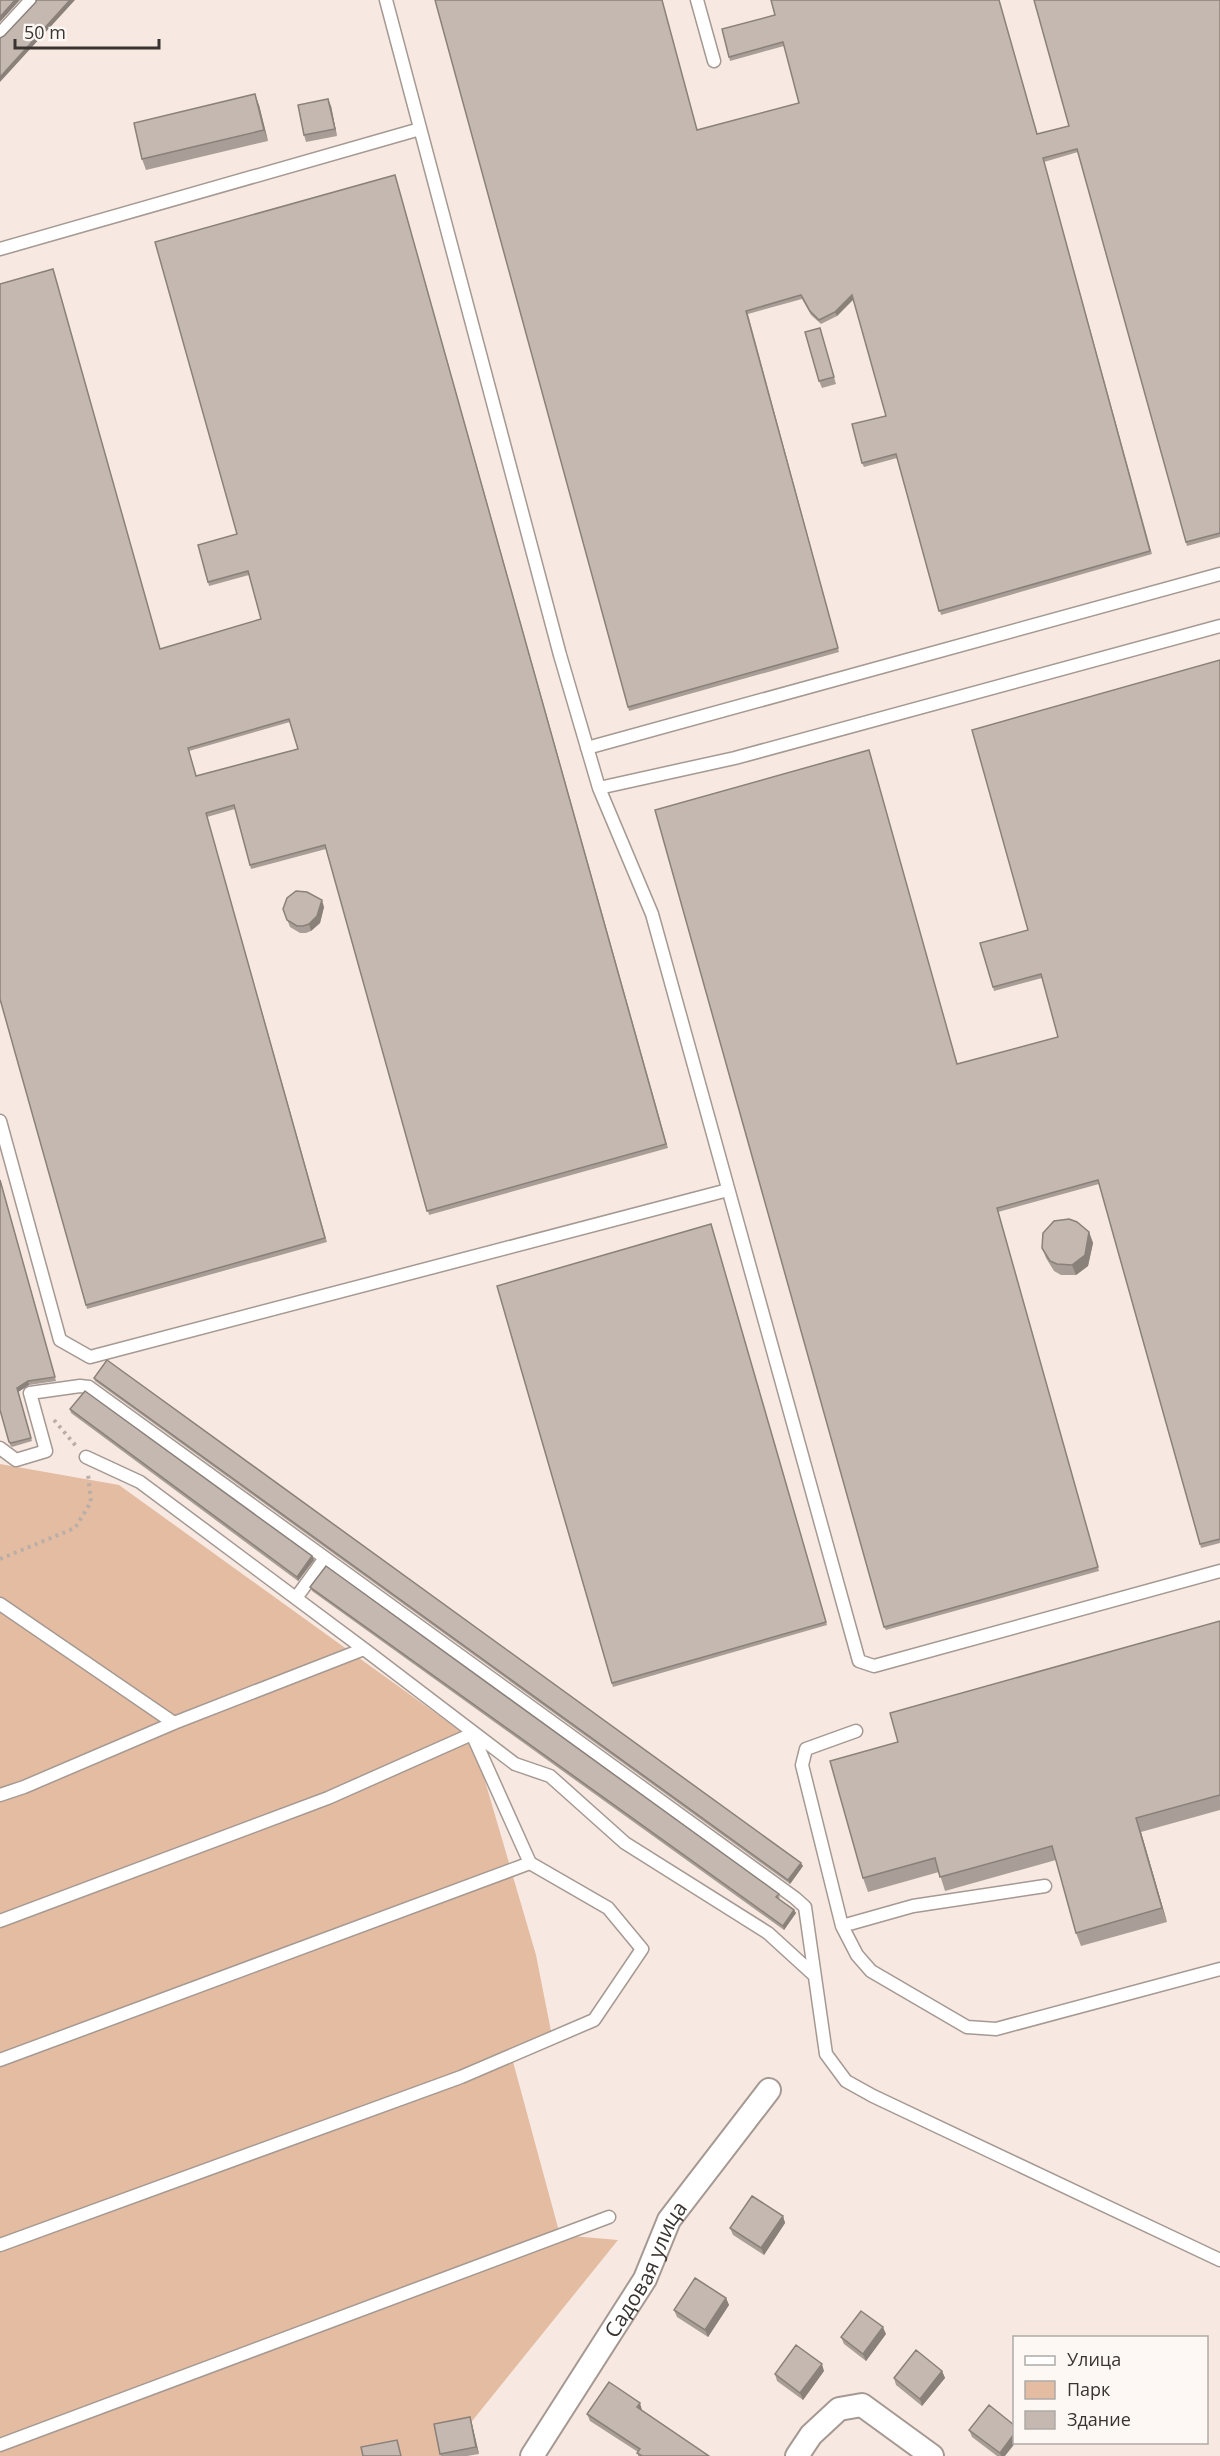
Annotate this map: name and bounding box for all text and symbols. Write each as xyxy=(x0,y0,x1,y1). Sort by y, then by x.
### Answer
scale bar xyxy=(15,12,159,50)
text: 50 m xyxy=(24,20,66,44)
street label: Садовая улица xyxy=(597,2195,693,2343)
legend xyxy=(1013,2336,1208,2444)
text: Улица xyxy=(1067,2347,1121,2371)
text: Парк xyxy=(1067,2377,1111,2401)
text: Здание xyxy=(1067,2407,1131,2431)

